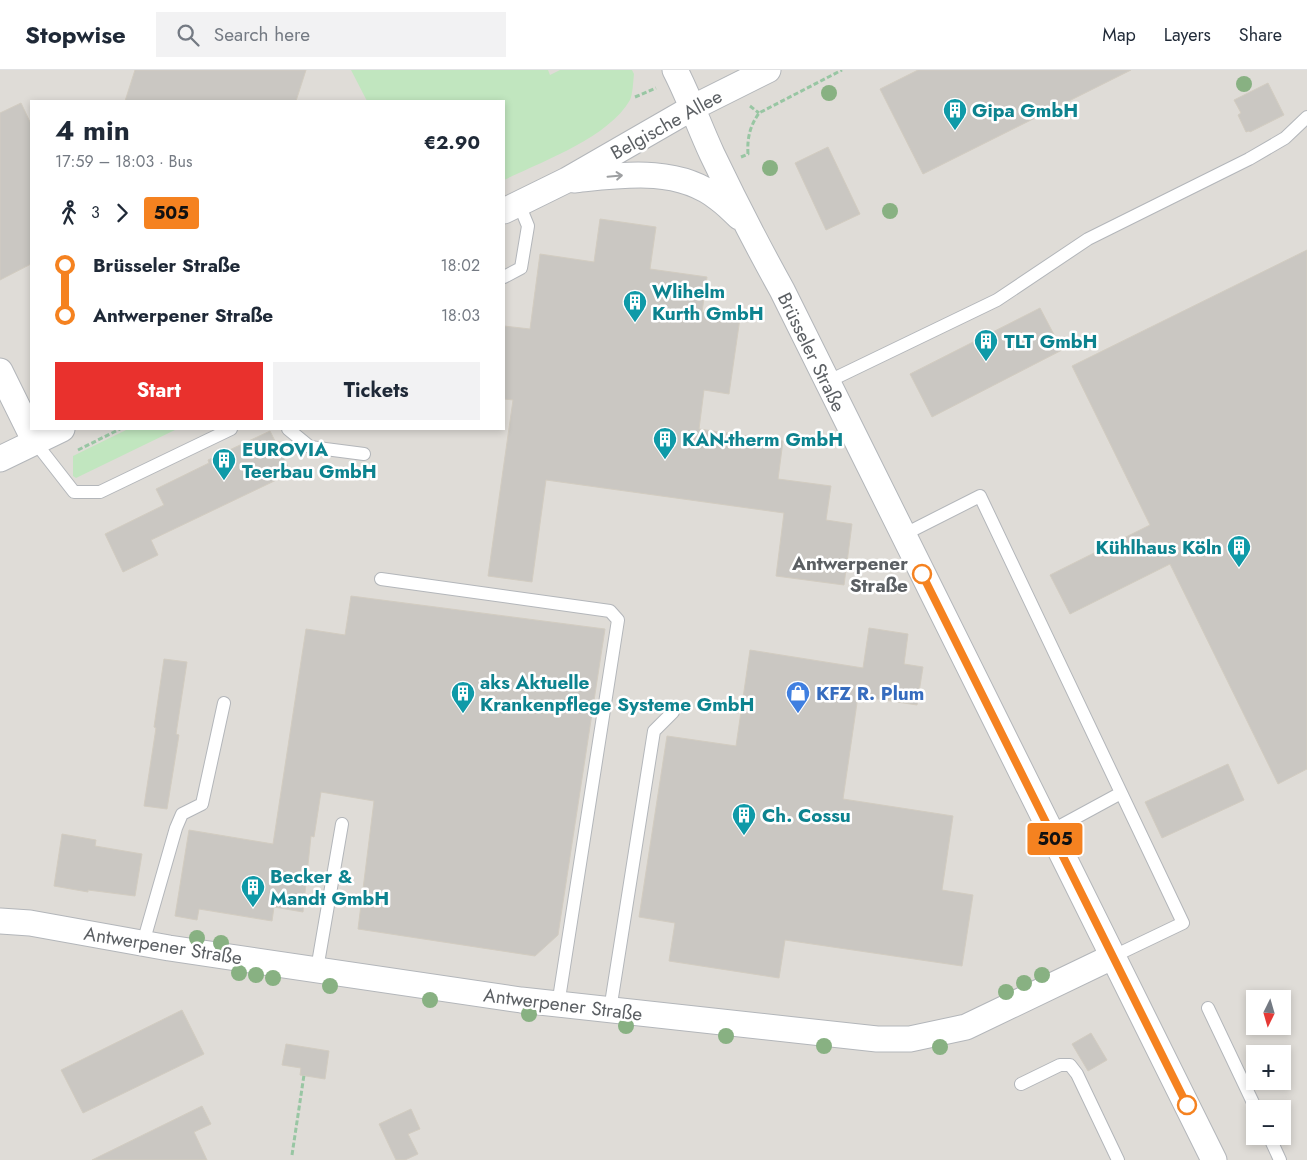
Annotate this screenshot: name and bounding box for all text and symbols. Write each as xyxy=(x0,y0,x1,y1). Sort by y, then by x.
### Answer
search box xyxy=(156,12,506,57)
text: Stopwise xyxy=(25,17,126,52)
icon: search xyxy=(174,21,202,49)
text: Search here xyxy=(214,21,310,48)
text: Map xyxy=(1102,22,1136,48)
text: Layers xyxy=(1164,22,1211,48)
text: Share xyxy=(1239,22,1282,48)
street label: Belgische Allee xyxy=(606,83,727,166)
building icon: Gipa GmbH xyxy=(942,97,968,131)
place label: Gipa GmbH xyxy=(972,97,1078,124)
text: 4 min xyxy=(55,110,130,151)
text: €2.90 xyxy=(424,129,480,156)
text: 17:59 – 18:03 · Bus xyxy=(55,150,192,173)
one-way arrow xyxy=(607,171,623,181)
icon: walk xyxy=(55,199,83,227)
icon: forward xyxy=(108,199,136,227)
text: 505 xyxy=(154,200,189,226)
text: 3 xyxy=(91,201,100,224)
text: Brüsseler Straße xyxy=(93,252,240,279)
text: 18:02 xyxy=(441,254,480,277)
place label: Wlihelm Kurth GmbH xyxy=(652,278,764,327)
street label: Brüsseler Straße xyxy=(771,288,852,417)
building icon: Wlihelm Kurth GmbH xyxy=(622,289,648,323)
text: Antwerpener Straße xyxy=(93,302,273,329)
text: 18:03 xyxy=(441,304,480,327)
building icon: TLT GmbH xyxy=(973,328,999,362)
place label: TLT GmbH xyxy=(1004,328,1097,355)
button: Start xyxy=(55,362,263,420)
button: Tickets xyxy=(273,362,480,420)
building icon: KAN-therm GmbH xyxy=(652,426,678,460)
place label: KAN-therm GmbH xyxy=(682,426,843,453)
place label: EUROVIA Teerbau GmbH xyxy=(242,436,377,485)
building icon: EUROVIA Teerbau GmbH xyxy=(211,447,237,481)
place label: Kühlhaus Köln xyxy=(1096,534,1222,561)
building icon: Kühlhaus Köln xyxy=(1226,534,1252,568)
place label: Antwerpener Straße xyxy=(791,550,908,599)
marker: Antwerpener Straße xyxy=(912,564,932,584)
place label: aks Aktuelle Krankenpflege Systeme GmbH xyxy=(480,669,754,718)
building icon: aks Aktuelle Krankenpflege Systeme GmbH xyxy=(450,680,476,714)
shop icon: KFZ R. Plum xyxy=(785,680,811,714)
place label: KFZ R. Plum xyxy=(816,680,924,707)
building icon: Ch. Cossu xyxy=(731,802,757,836)
place label: Ch. Cossu xyxy=(762,802,851,829)
line badge: 505 xyxy=(1026,823,1084,855)
text: 505 xyxy=(1037,826,1073,852)
place label: Becker & Mandt GmbH xyxy=(270,863,389,912)
building icon: Becker & Mandt GmbH xyxy=(240,874,266,908)
street label: Antwerpener Straße xyxy=(82,920,244,971)
street label: Antwerpener Straße xyxy=(482,981,644,1028)
north arrow xyxy=(1246,990,1291,1035)
map controls xyxy=(1246,990,1291,1145)
button: + xyxy=(1246,1045,1291,1090)
unlabelled marker xyxy=(1177,1095,1197,1115)
button: − xyxy=(1246,1100,1291,1145)

